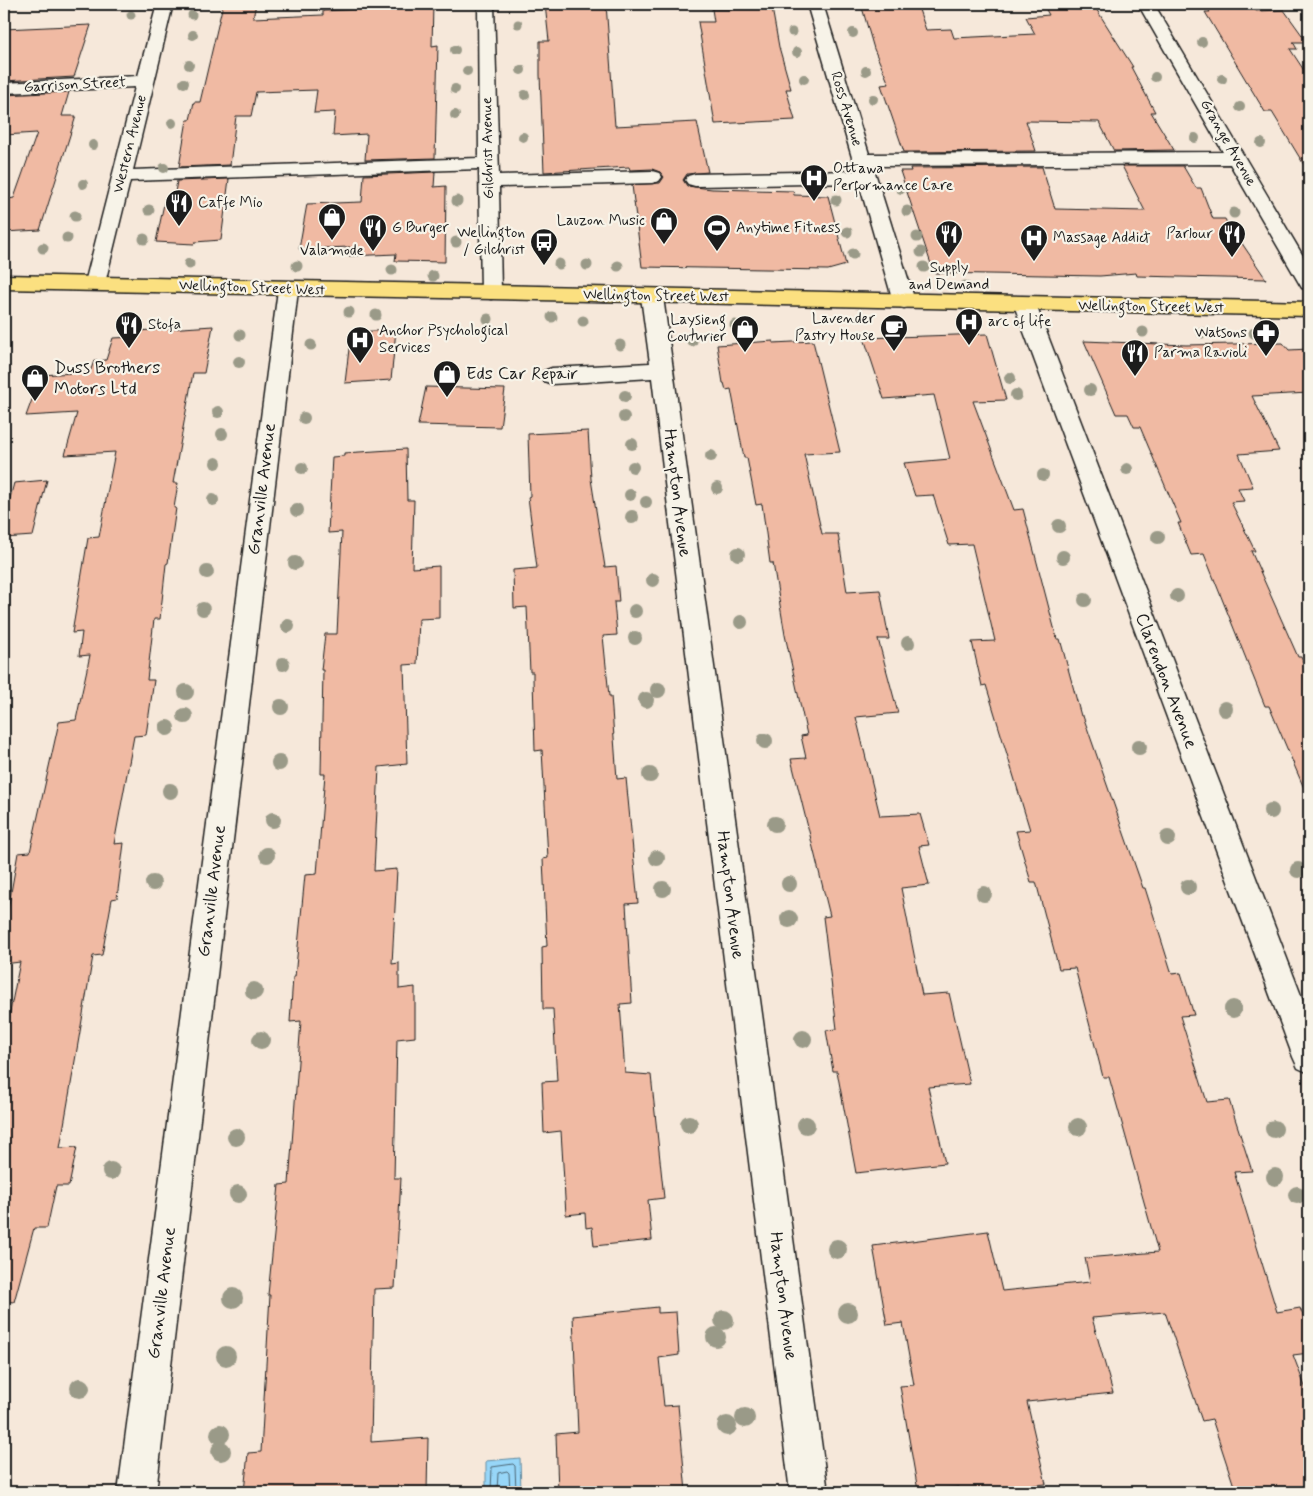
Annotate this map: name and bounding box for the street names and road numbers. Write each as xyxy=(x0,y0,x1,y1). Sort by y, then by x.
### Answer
street label: Ross Avenue xyxy=(825,69,867,149)
street label: Garrison Street xyxy=(23,72,127,98)
street label: Western Avenue xyxy=(108,93,152,195)
street label: Grange Avenue xyxy=(1195,96,1261,190)
street label: Gilchrist Avenue xyxy=(477,97,499,199)
street label: Wellington Street West xyxy=(179,275,326,302)
street label: Wellington Street West xyxy=(583,285,730,308)
street label: Wellington Street West xyxy=(1078,296,1225,319)
street label: Granville Avenue xyxy=(242,421,282,556)
street label: Hampton Avenue xyxy=(657,427,697,559)
street label: Clarendon Avenue xyxy=(1129,610,1203,752)
street label: Granville Avenue xyxy=(192,823,232,958)
street label: Hampton Avenue xyxy=(710,829,750,961)
street label: Granville Avenue xyxy=(142,1225,182,1360)
street label: Hampton Avenue xyxy=(763,1230,803,1362)

